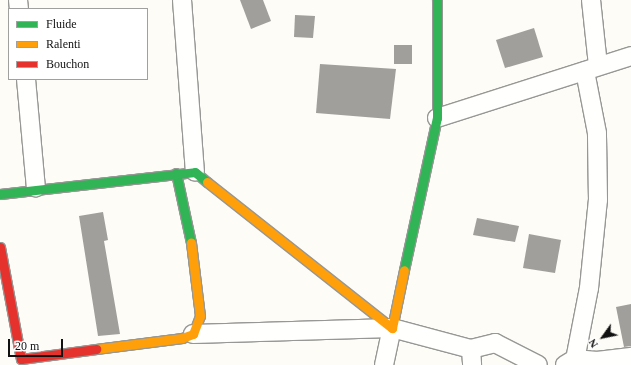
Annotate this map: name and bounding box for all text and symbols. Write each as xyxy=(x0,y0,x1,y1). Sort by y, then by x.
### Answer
legend xyxy=(8,8,148,80)
text: Fluide xyxy=(46,17,77,31)
text: Ralenti xyxy=(46,37,81,51)
text: Bouchon xyxy=(46,57,89,71)
north arrow xyxy=(583,317,623,357)
scale bar xyxy=(10,331,65,357)
text: N xyxy=(586,337,600,350)
text: 20 m xyxy=(15,339,39,353)

